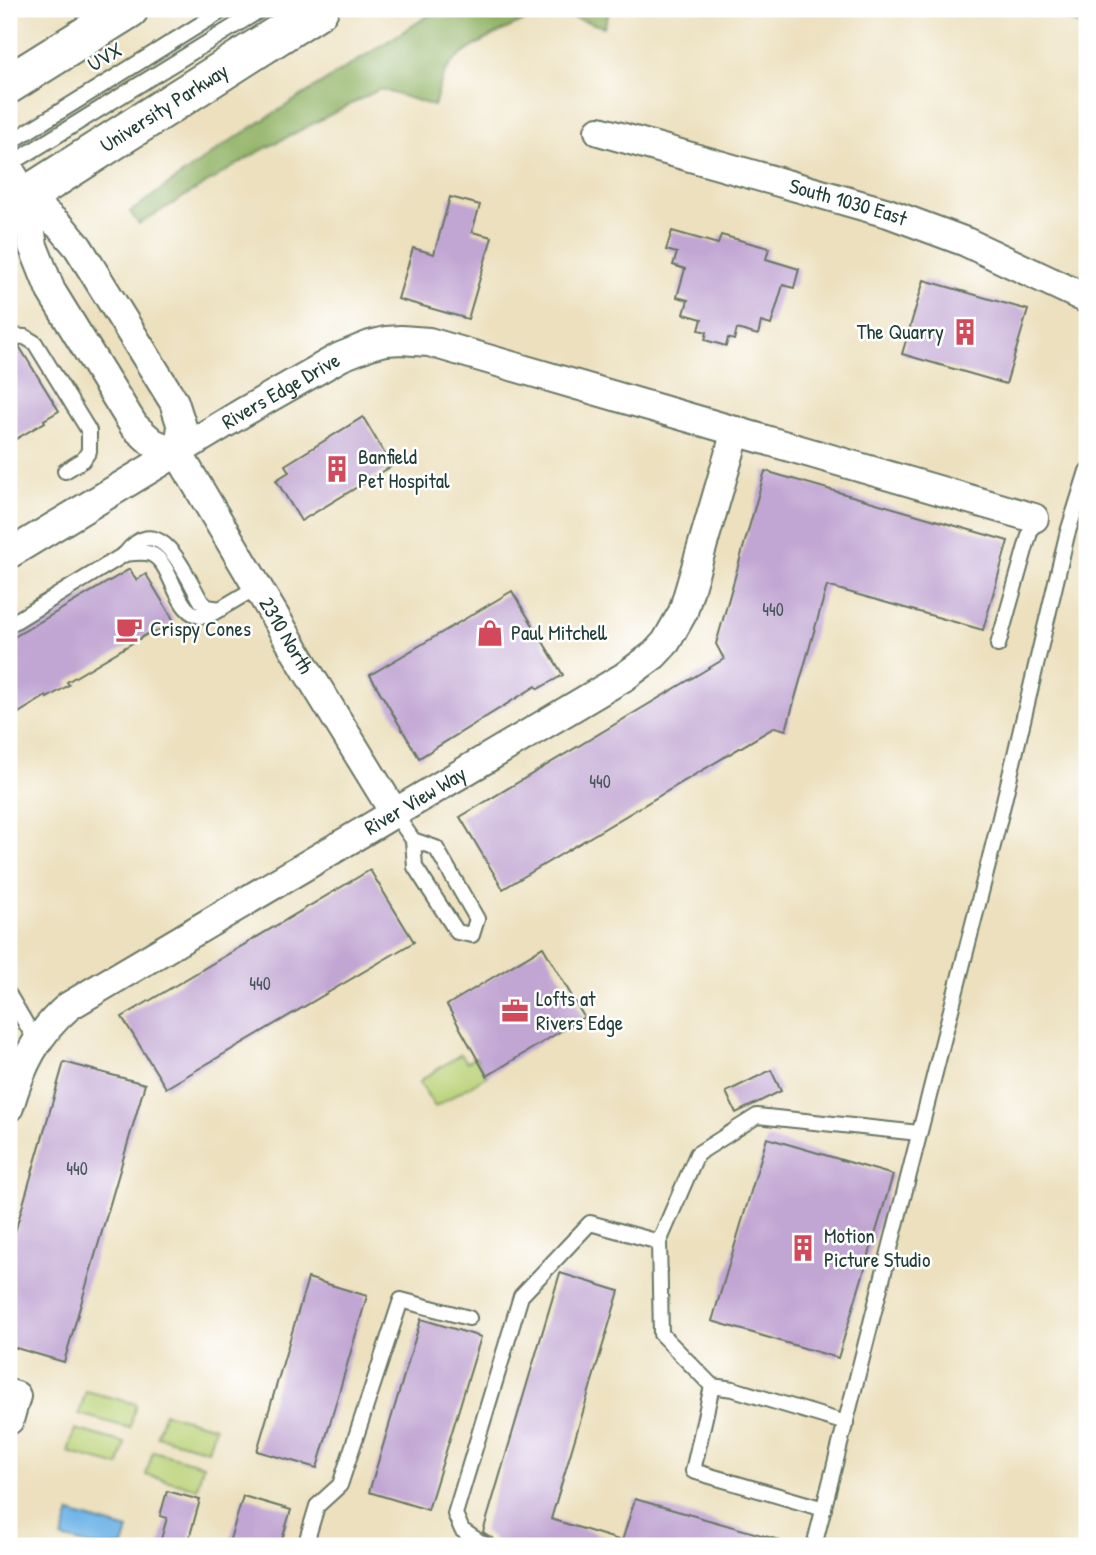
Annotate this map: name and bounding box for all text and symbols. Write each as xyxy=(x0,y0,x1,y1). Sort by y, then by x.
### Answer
street label: UVX xyxy=(82,35,128,78)
street label: University Parkway xyxy=(94,56,233,159)
street label: South 1030 East xyxy=(786,171,912,233)
place label: The Quarry xyxy=(857,317,944,346)
building icon: The Quarry xyxy=(950,317,980,347)
street label: Rivers Edge Drive xyxy=(216,345,345,436)
place label: Banfield Pet Hospital xyxy=(358,442,450,495)
building icon: Banfield Pet Hospital xyxy=(322,454,352,484)
street label: 2310 North xyxy=(252,591,321,679)
house number: 440 xyxy=(762,597,784,622)
cafe icon: Crispy Cones xyxy=(114,614,144,644)
place label: Crispy Cones xyxy=(150,614,251,643)
shop icon: Paul Mitchell xyxy=(475,618,505,648)
place label: Paul Mitchell xyxy=(511,618,608,647)
street label: River View Way xyxy=(359,759,471,842)
house number: 440 xyxy=(589,769,611,794)
house number: 440 xyxy=(249,971,271,996)
place label: Lofts at Rivers Edge xyxy=(536,984,623,1037)
office icon: Lofts at Rivers Edge xyxy=(500,996,530,1026)
house number: 440 xyxy=(66,1156,88,1181)
place label: Motion Picture Studio xyxy=(824,1221,930,1274)
building icon: Motion Picture Studio xyxy=(788,1233,818,1263)

